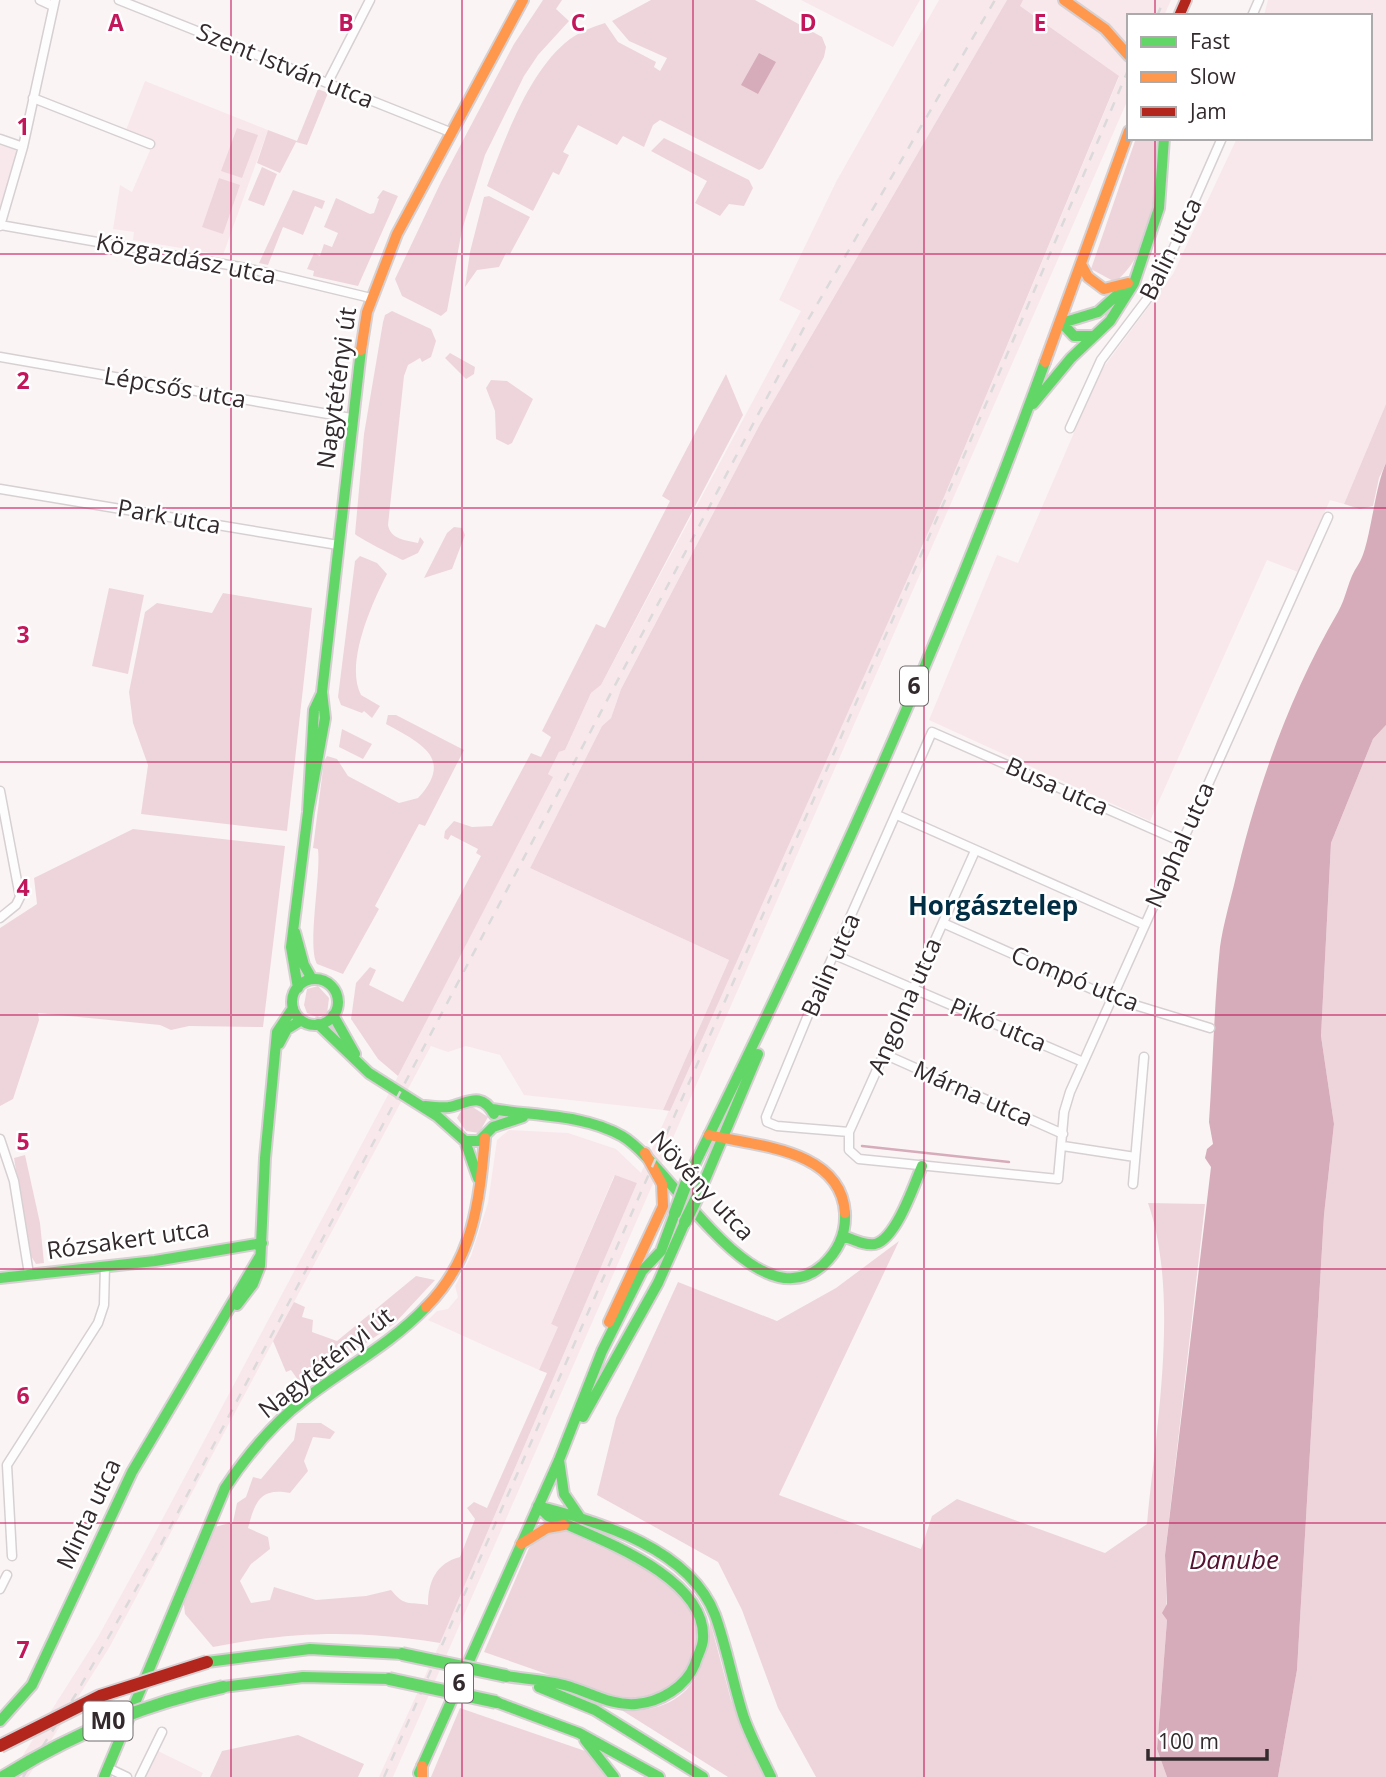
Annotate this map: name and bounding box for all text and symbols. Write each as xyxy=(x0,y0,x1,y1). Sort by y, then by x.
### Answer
text: A xyxy=(108,6,124,38)
text: B xyxy=(338,6,354,38)
text: C xyxy=(571,6,585,38)
text: D xyxy=(799,6,817,38)
text: E xyxy=(1034,6,1046,38)
street label: Szent István utca xyxy=(192,14,379,115)
legend xyxy=(1127,14,1372,140)
text: Fast xyxy=(1190,27,1230,55)
text: Slow xyxy=(1190,62,1236,90)
text: Jam xyxy=(1188,97,1227,125)
text: 1 xyxy=(16,110,30,142)
street label: Balin utca xyxy=(1131,192,1209,305)
street label: Közgazdász utca xyxy=(93,224,279,291)
street label: Nagytétényi út xyxy=(308,305,363,471)
street label: Lépcsős utca xyxy=(102,358,249,415)
text: 2 xyxy=(16,364,30,396)
street label: Park utca xyxy=(115,490,224,541)
text: 3 xyxy=(16,618,30,650)
road number: 6 xyxy=(900,666,928,706)
street label: Busa utca xyxy=(1001,748,1114,823)
street label: Naphal utca xyxy=(1136,776,1221,913)
text: 4 xyxy=(16,871,30,903)
district label: Horgásztelep xyxy=(908,887,1078,923)
street label: Balin utca xyxy=(792,907,867,1021)
street label: Angolna utca xyxy=(859,932,948,1079)
street label: Compó utca xyxy=(1007,937,1144,1018)
street label: Pikó utca xyxy=(945,989,1052,1059)
street label: Márna utca xyxy=(909,1052,1038,1134)
street label: Növény utca xyxy=(644,1123,763,1247)
text: 5 xyxy=(16,1125,30,1157)
street label: Rózsakert utca xyxy=(44,1211,211,1266)
street label: Nagytétényi út xyxy=(251,1299,399,1425)
text: 6 xyxy=(16,1379,30,1411)
street label: Minta utca xyxy=(48,1453,128,1574)
water label: Danube xyxy=(1189,1541,1279,1577)
text: 7 xyxy=(16,1633,30,1665)
road number: 6 xyxy=(445,1664,473,1702)
road number: M0 xyxy=(84,1702,132,1740)
scale bar xyxy=(1148,1718,1267,1762)
text: 100 m xyxy=(1158,1727,1219,1755)

